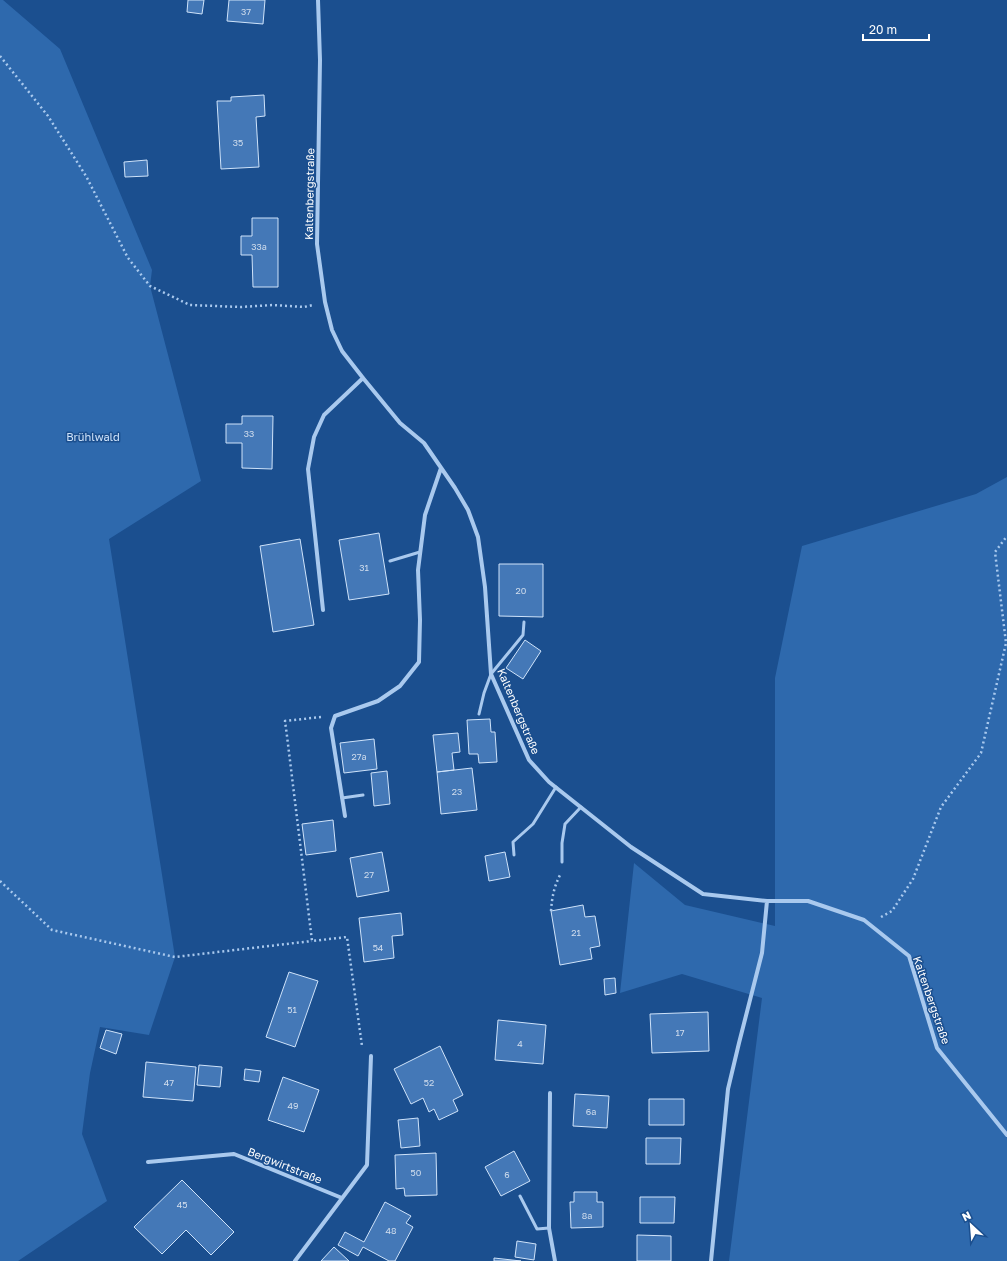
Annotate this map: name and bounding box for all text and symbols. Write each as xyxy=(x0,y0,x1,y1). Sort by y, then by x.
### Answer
house number: 37 xyxy=(241,6,251,17)
scale bar xyxy=(863,16,929,42)
text: 20 m xyxy=(869,22,897,37)
house number: 35 xyxy=(233,137,243,148)
street label: Kaltenbergstraße xyxy=(302,148,316,240)
house number: 33a xyxy=(251,241,267,252)
house number: 33 xyxy=(244,428,254,439)
park label: Brühlwald xyxy=(66,430,120,443)
house number: 31 xyxy=(359,562,369,573)
house number: 20 xyxy=(516,585,527,596)
street label: Kaltenbergstraße xyxy=(495,666,543,756)
house number: 27a xyxy=(351,751,367,762)
house number: 23 xyxy=(452,786,462,797)
house number: 27 xyxy=(364,869,374,880)
house number: 21 xyxy=(571,927,581,938)
house number: 54 xyxy=(373,942,384,953)
street label: Kaltenbergstraße xyxy=(911,954,953,1046)
house number: 51 xyxy=(287,1004,297,1015)
house number: 17 xyxy=(675,1027,685,1038)
house number: 4 xyxy=(517,1038,523,1049)
house number: 47 xyxy=(164,1077,174,1088)
house number: 52 xyxy=(424,1077,434,1088)
house number: 49 xyxy=(288,1100,298,1111)
house number: 6a xyxy=(586,1106,596,1117)
street label: Bergwirtstraße xyxy=(246,1144,324,1186)
house number: 50 xyxy=(411,1167,422,1178)
house number: 6 xyxy=(504,1169,510,1180)
house number: 45 xyxy=(177,1199,187,1210)
north arrow xyxy=(951,1205,991,1245)
text: N xyxy=(960,1208,973,1223)
house number: 8a xyxy=(582,1210,592,1221)
house number: 48 xyxy=(386,1225,396,1236)

